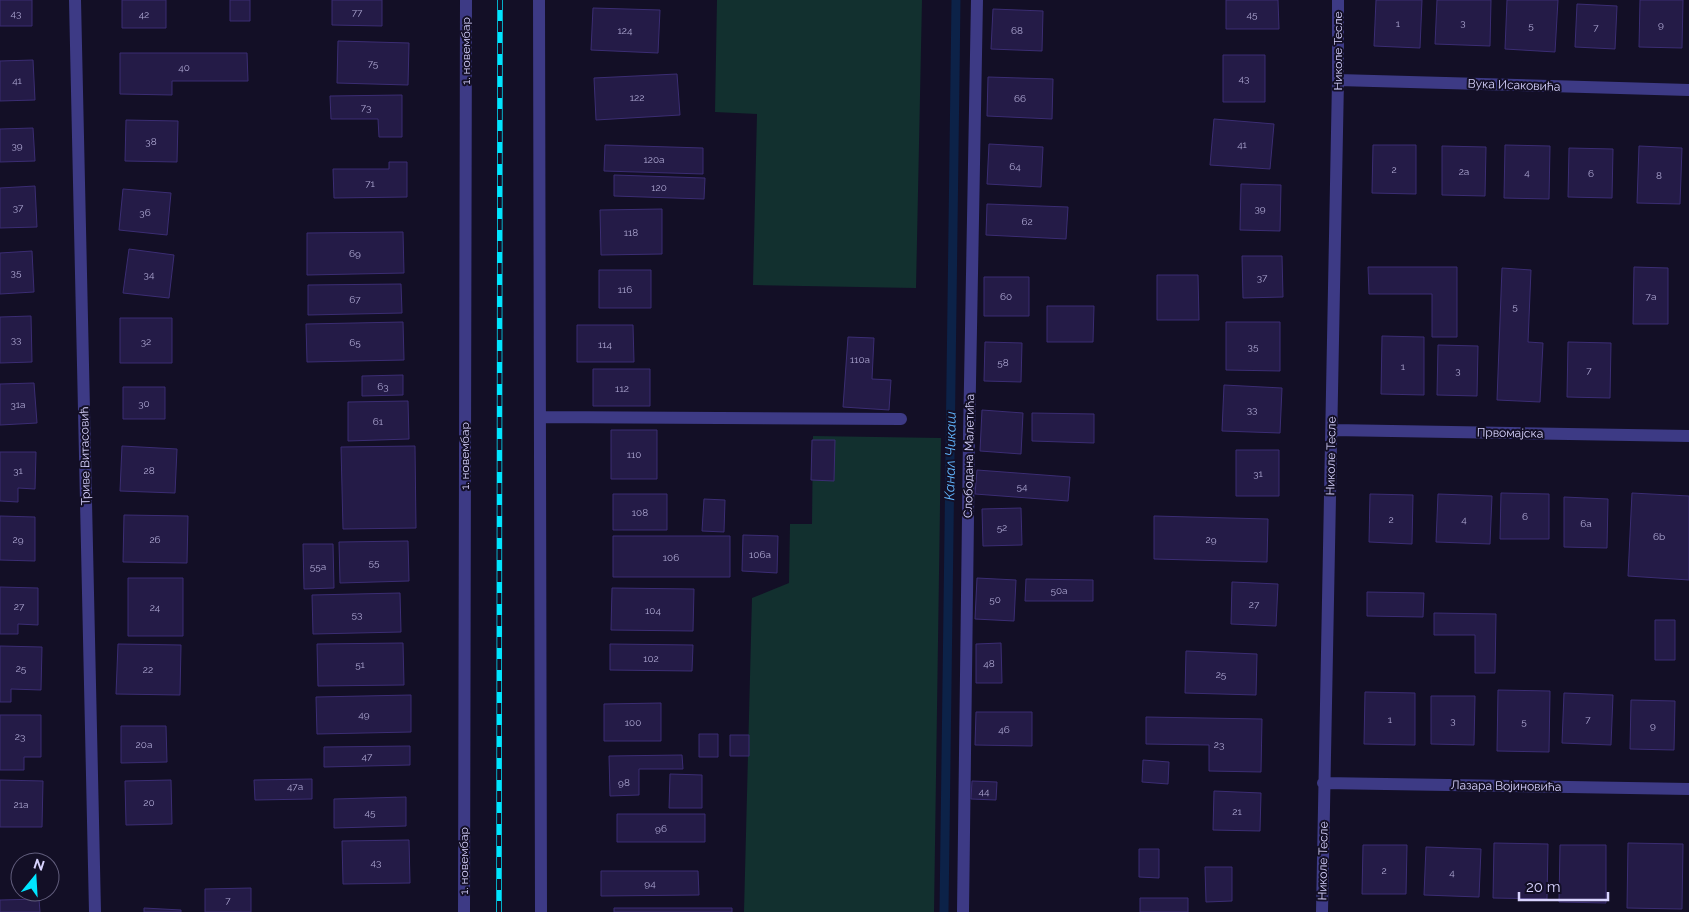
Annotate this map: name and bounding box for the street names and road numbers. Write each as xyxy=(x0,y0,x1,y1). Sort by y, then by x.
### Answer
street label: Николе Тесле xyxy=(1331,11,1345,91)
street label: 1. новембар xyxy=(459,17,473,85)
street label: Вука Исаковића xyxy=(1467,76,1561,94)
street label: Слободана Малетића xyxy=(961,394,977,518)
street label: Триве Витасовић xyxy=(77,406,93,506)
street label: Николе Тесле xyxy=(1323,416,1339,496)
street label: 1. новембар xyxy=(458,422,472,490)
street label: Првомајска xyxy=(1477,425,1543,441)
street label: Лазара Војиновића xyxy=(1451,778,1561,794)
street label: Николе Тесле xyxy=(1315,821,1331,901)
street label: 1. новембар xyxy=(457,827,471,895)

